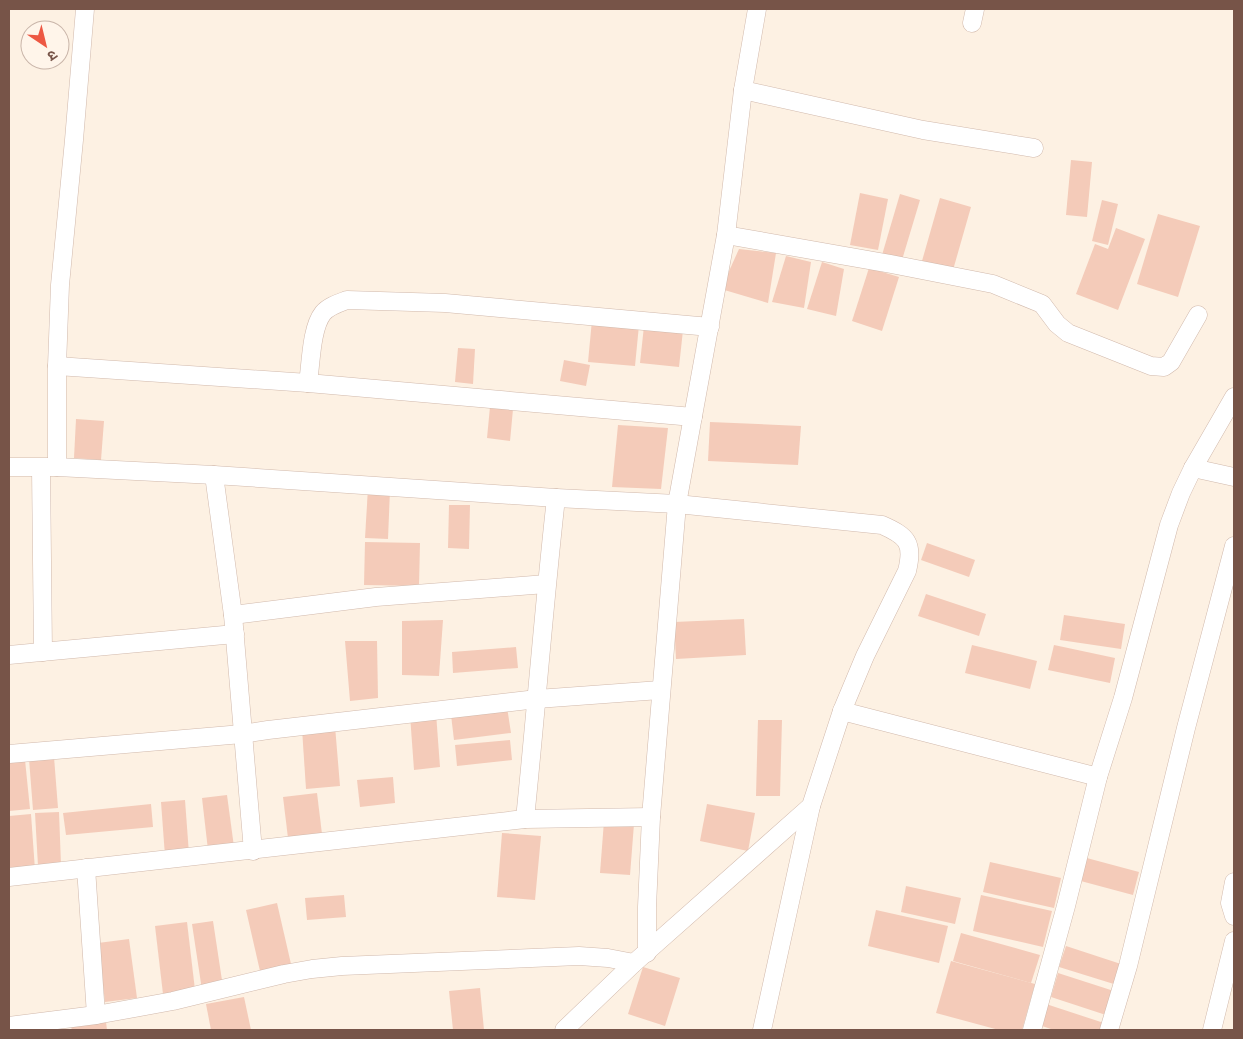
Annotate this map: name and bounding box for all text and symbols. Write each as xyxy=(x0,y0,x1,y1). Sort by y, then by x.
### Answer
north arrow xyxy=(20,20,70,70)
text: उ xyxy=(44,47,60,65)

